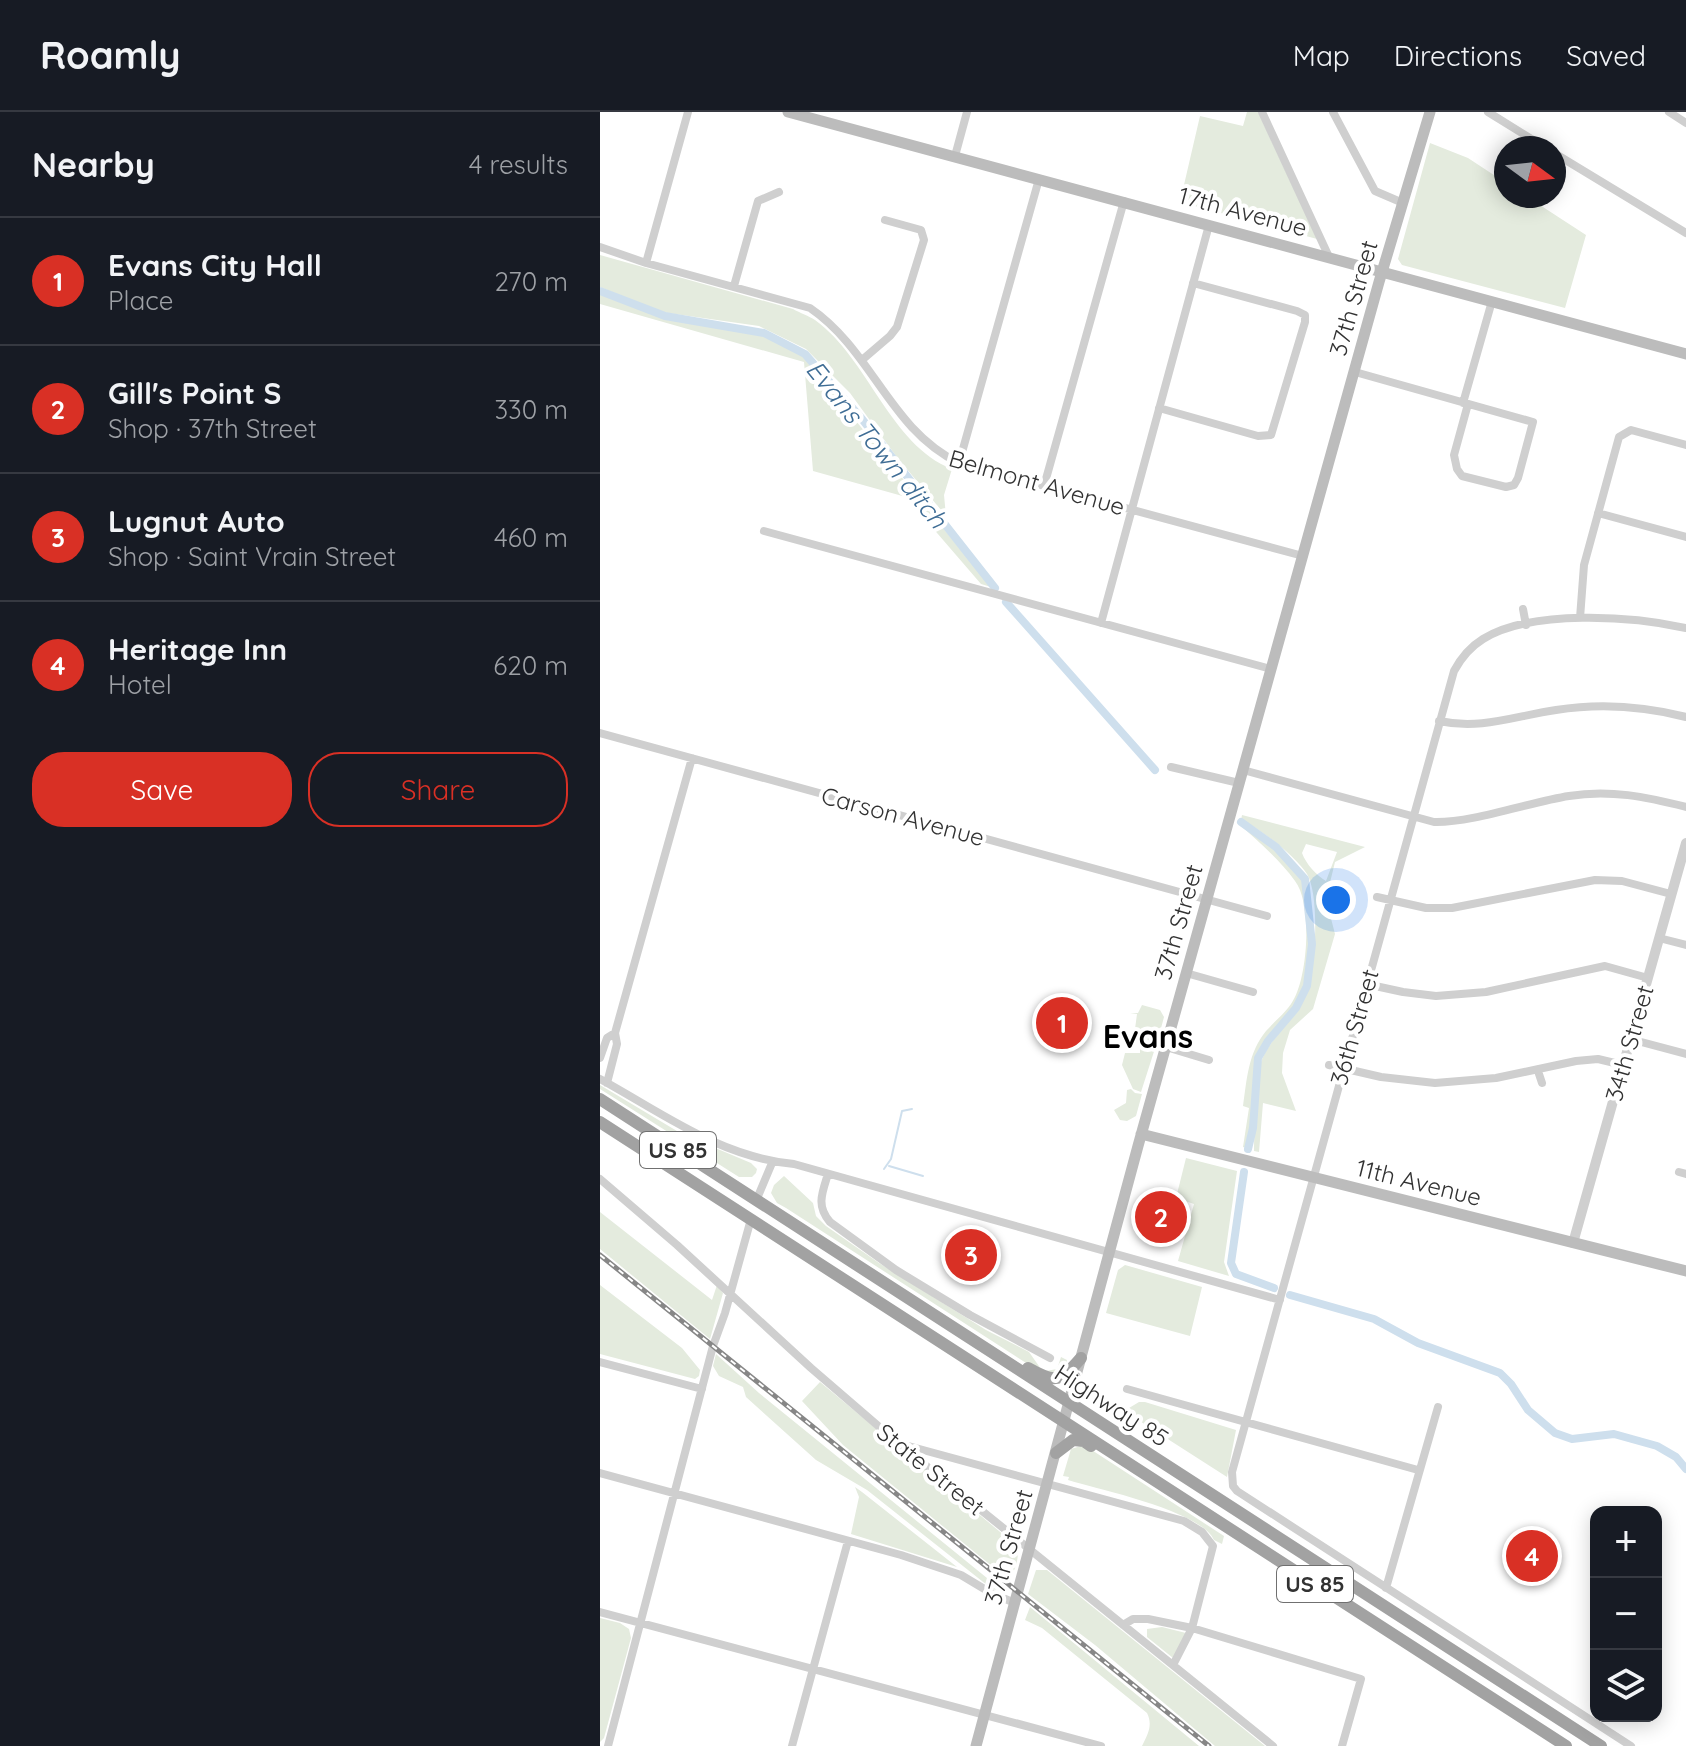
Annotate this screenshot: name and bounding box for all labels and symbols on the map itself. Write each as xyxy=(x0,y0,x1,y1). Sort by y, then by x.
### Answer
north arrow xyxy=(1494,136,1566,208)
street label: 17th Avenue xyxy=(1176,179,1310,243)
street label: 37th Street xyxy=(1322,237,1384,359)
water label: Evans Town ditch xyxy=(799,353,956,536)
street label: Belmont Avenue xyxy=(946,443,1128,521)
street label: Carson Avenue xyxy=(818,780,988,852)
street label: 37th Street xyxy=(1147,861,1209,983)
your location xyxy=(1316,880,1356,920)
street label: 36th Street xyxy=(1323,965,1385,1089)
street label: 34th Street xyxy=(1598,982,1660,1104)
pin: 1 xyxy=(1036,993,1088,1053)
district label: Evans xyxy=(1103,1016,1193,1056)
road number: US 85 xyxy=(640,1132,716,1168)
street label: 11th Avenue xyxy=(1353,1152,1485,1212)
pin: 2 xyxy=(1135,1187,1187,1247)
pin: 3 xyxy=(945,1225,997,1285)
street label: Highway 85 xyxy=(1049,1357,1175,1453)
street label: State Street xyxy=(871,1416,991,1522)
street label: 37th Street xyxy=(977,1486,1039,1608)
pin: 4 xyxy=(1506,1526,1558,1586)
road number: US 85 xyxy=(1277,1566,1353,1602)

